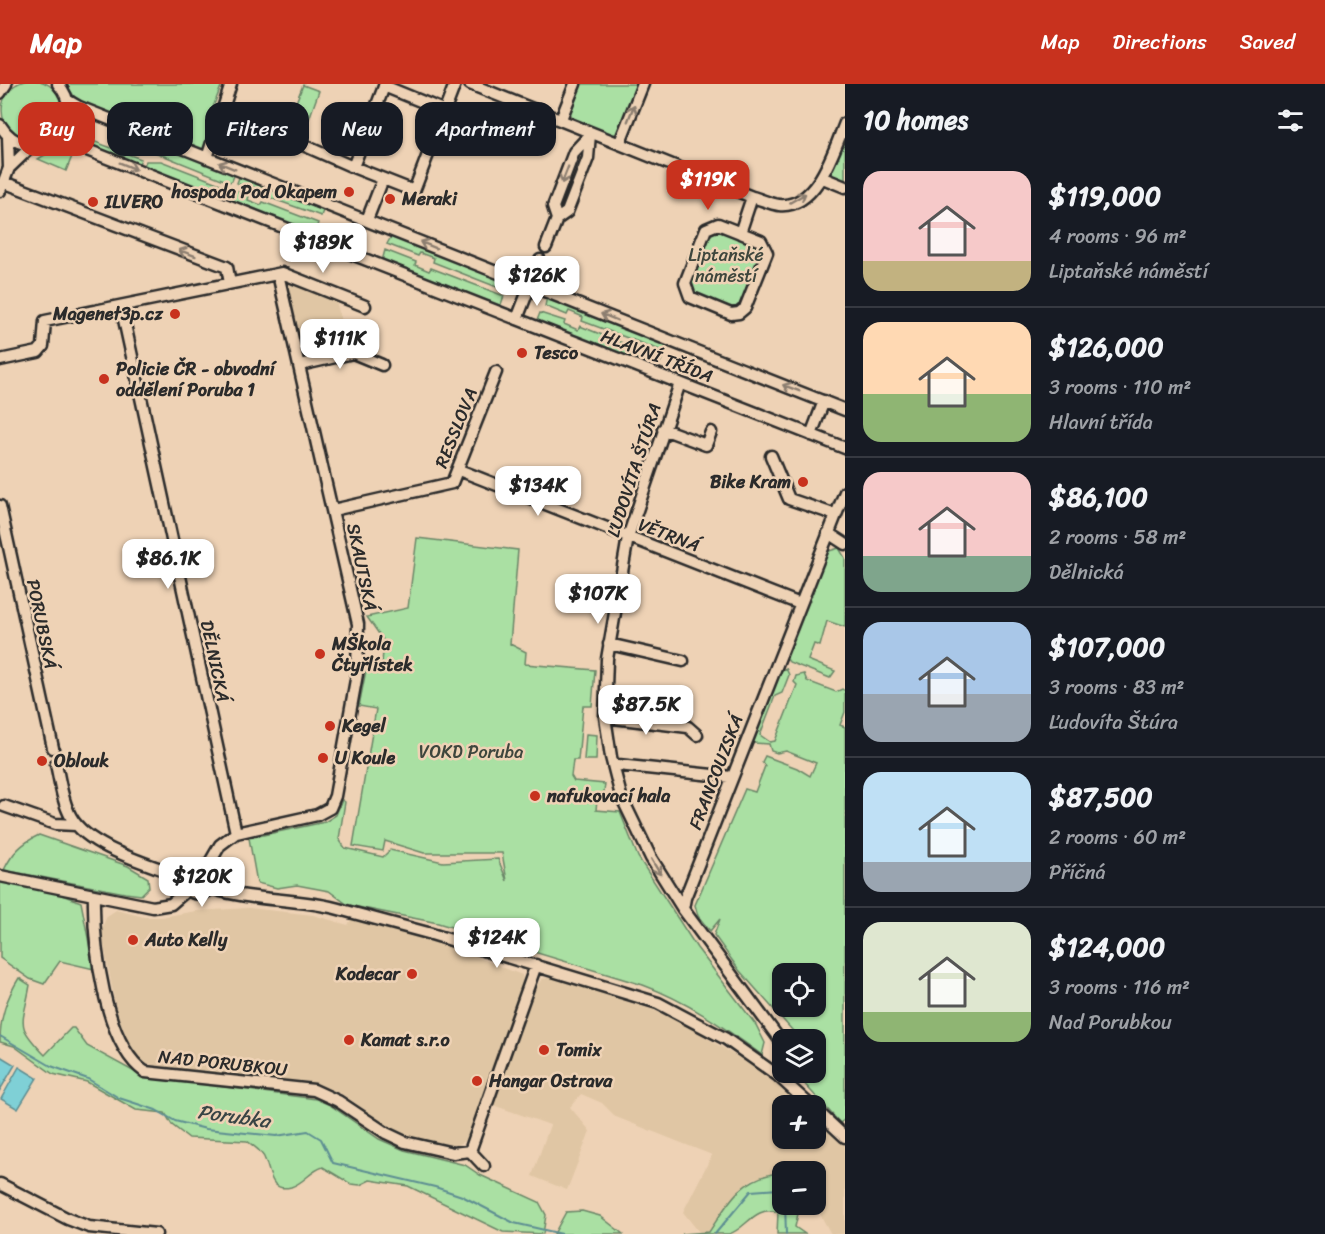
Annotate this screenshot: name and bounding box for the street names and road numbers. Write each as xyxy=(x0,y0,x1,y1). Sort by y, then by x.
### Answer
street label: HLAVNÍ TŘÍDA xyxy=(596,320,718,392)
street label: RESSLOVA xyxy=(425,383,487,473)
street label: ĽUDOVÍTA ŠTÚRA xyxy=(597,399,671,541)
street label: VĚTRNÁ xyxy=(633,509,707,562)
street label: SKAUTSKÁ xyxy=(337,520,387,616)
street label: PORUBSKÁ xyxy=(17,576,68,674)
street label: DĚLNICKÁ xyxy=(191,617,240,707)
street label: FRANCOUZSKÁ xyxy=(679,708,753,834)
street label: NAD PORUBKOU xyxy=(157,1040,289,1086)

